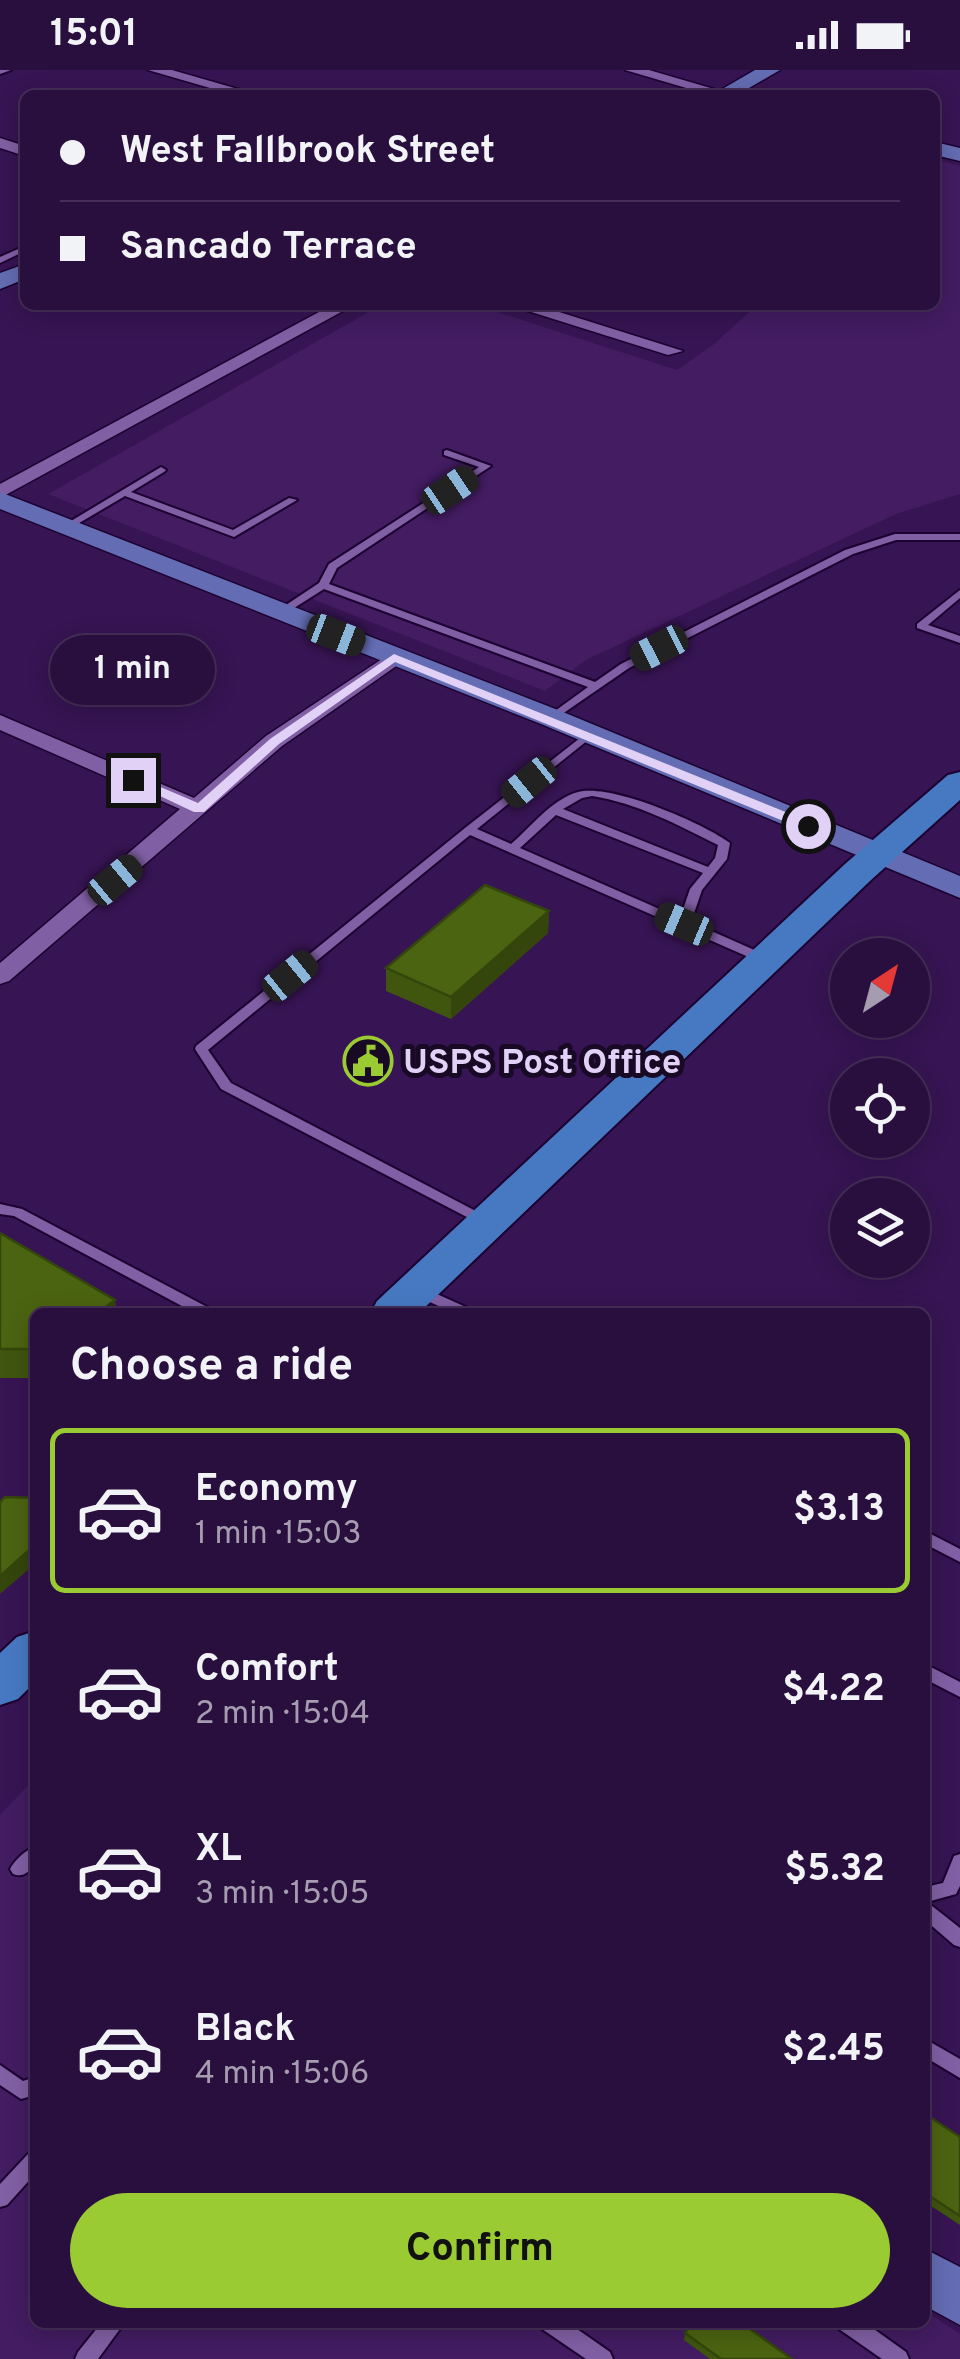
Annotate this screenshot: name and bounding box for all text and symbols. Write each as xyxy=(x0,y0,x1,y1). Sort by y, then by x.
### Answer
text: 15:01 xyxy=(50,11,138,60)
text: West Fallbrook Street xyxy=(120,128,495,177)
text: Sancado Terrace xyxy=(120,224,417,273)
car xyxy=(417,461,483,519)
car xyxy=(303,610,369,660)
car xyxy=(625,621,693,675)
callout: 1 min xyxy=(51,635,216,705)
text: 1 min xyxy=(94,650,171,690)
car xyxy=(496,751,562,813)
route end xyxy=(111,758,156,803)
route start xyxy=(786,804,831,849)
car xyxy=(82,849,148,911)
car xyxy=(651,898,717,950)
north arrow xyxy=(830,938,930,1038)
map controls xyxy=(830,938,930,1278)
car xyxy=(257,945,323,1007)
public building icon: USPS Post Office xyxy=(342,1035,394,1087)
place label: USPS Post Office xyxy=(403,1042,681,1086)
button: locate xyxy=(830,1058,930,1158)
button: layers xyxy=(830,1178,930,1278)
text: Choose a ride xyxy=(70,1339,353,1396)
icon: car xyxy=(75,1466,165,1556)
text: Economy xyxy=(195,1466,357,1515)
text: $3.13 xyxy=(793,1486,885,1535)
text: 1 min · 15:03 xyxy=(195,1515,362,1555)
icon: car xyxy=(75,1646,165,1736)
text: Comfort xyxy=(195,1646,339,1695)
text: $4.22 xyxy=(782,1666,885,1715)
text: 2 min · 15:04 xyxy=(195,1695,370,1735)
icon: car xyxy=(75,1826,165,1916)
text: XL xyxy=(195,1826,242,1875)
text: $5.32 xyxy=(784,1846,885,1895)
text: 3 min · 15:05 xyxy=(195,1875,370,1915)
icon: car xyxy=(75,2006,165,2096)
text: Black xyxy=(195,2006,295,2055)
text: $2.45 xyxy=(782,2026,885,2075)
text: 4 min · 15:06 xyxy=(195,2055,369,2095)
button: Confirm xyxy=(70,2193,890,2308)

